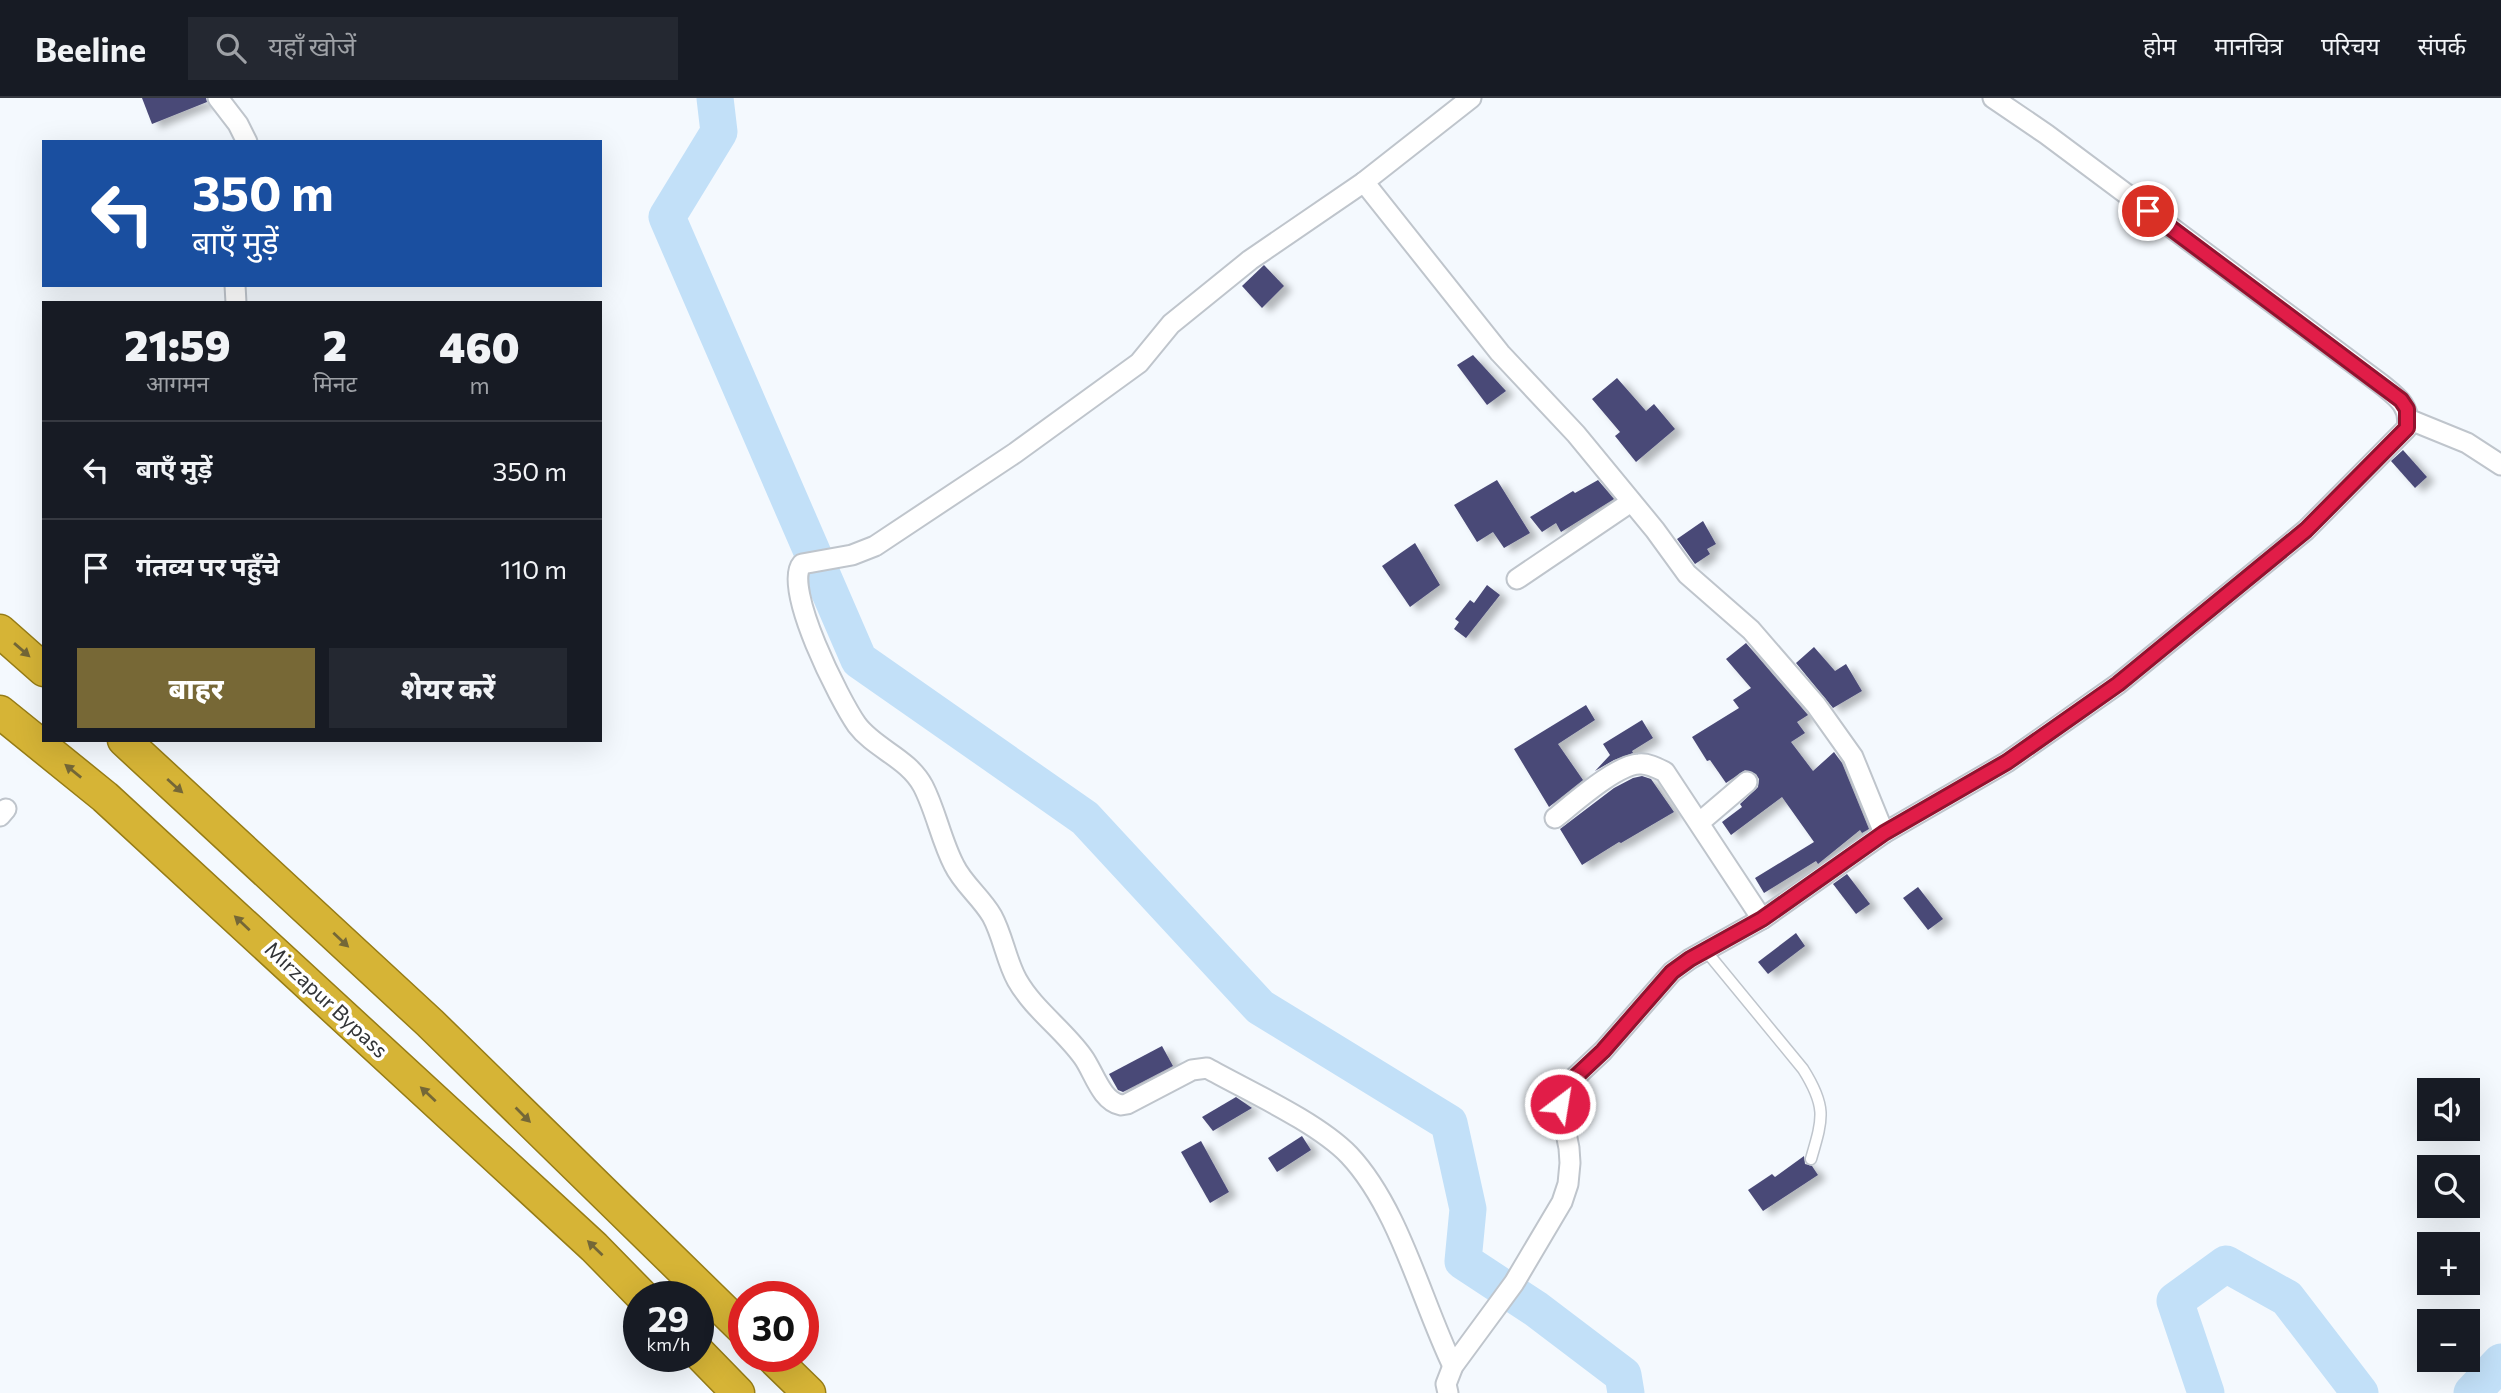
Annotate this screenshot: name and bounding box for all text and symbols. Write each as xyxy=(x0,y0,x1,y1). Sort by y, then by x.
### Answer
search box xyxy=(188,17,678,80)
text: Beeline xyxy=(35,28,146,69)
icon: search xyxy=(212,29,250,67)
text: यहाँ खोजें xyxy=(268,30,356,61)
text: होम xyxy=(2143,31,2176,60)
text: मानचित्र xyxy=(2214,31,2283,60)
text: परिचय xyxy=(2321,31,2380,60)
text: संपर्क xyxy=(2418,31,2466,60)
text: 350 m xyxy=(192,161,334,221)
icon: left xyxy=(77,168,168,259)
pin xyxy=(2118,181,2178,241)
icon: arrive xyxy=(2129,192,2167,230)
text: बाएँ मुड़ें xyxy=(192,221,279,261)
text: 21:59 xyxy=(124,318,231,370)
text: 2 xyxy=(323,318,347,370)
text: 460 xyxy=(439,320,520,372)
text: आगमन xyxy=(146,369,209,397)
text: मिनट xyxy=(313,369,357,397)
text: m xyxy=(469,371,490,399)
icon: left xyxy=(77,451,115,489)
text: बाएँ मुड़ें xyxy=(136,452,212,483)
text: 350 m xyxy=(493,455,567,486)
icon: arrive xyxy=(77,549,115,587)
text: गंतव्य पर पहुँचे xyxy=(136,550,280,581)
text: 110 m xyxy=(500,553,567,584)
one-way arrow xyxy=(13,642,31,658)
button: बाहर xyxy=(77,648,315,728)
button: शेयर करें xyxy=(329,648,567,728)
one-way arrow xyxy=(65,764,83,779)
one-way arrow xyxy=(166,777,183,793)
one-way arrow xyxy=(234,916,251,932)
one-way arrow xyxy=(332,932,349,948)
street label: Mirzapur Bypass xyxy=(260,936,394,1062)
position arrow xyxy=(1523,1067,1597,1141)
map controls xyxy=(2417,1078,2480,1372)
button: sound xyxy=(2417,1078,2480,1141)
one-way arrow xyxy=(419,1086,437,1102)
one-way arrow xyxy=(515,1107,531,1123)
button: search xyxy=(2417,1155,2480,1218)
button: + xyxy=(2417,1232,2480,1295)
one-way arrow xyxy=(587,1241,604,1257)
speed limit sign: 30 xyxy=(728,1281,819,1372)
text: 29 xyxy=(648,1296,689,1339)
button: − xyxy=(2417,1309,2480,1372)
text: km/h xyxy=(647,1333,690,1355)

